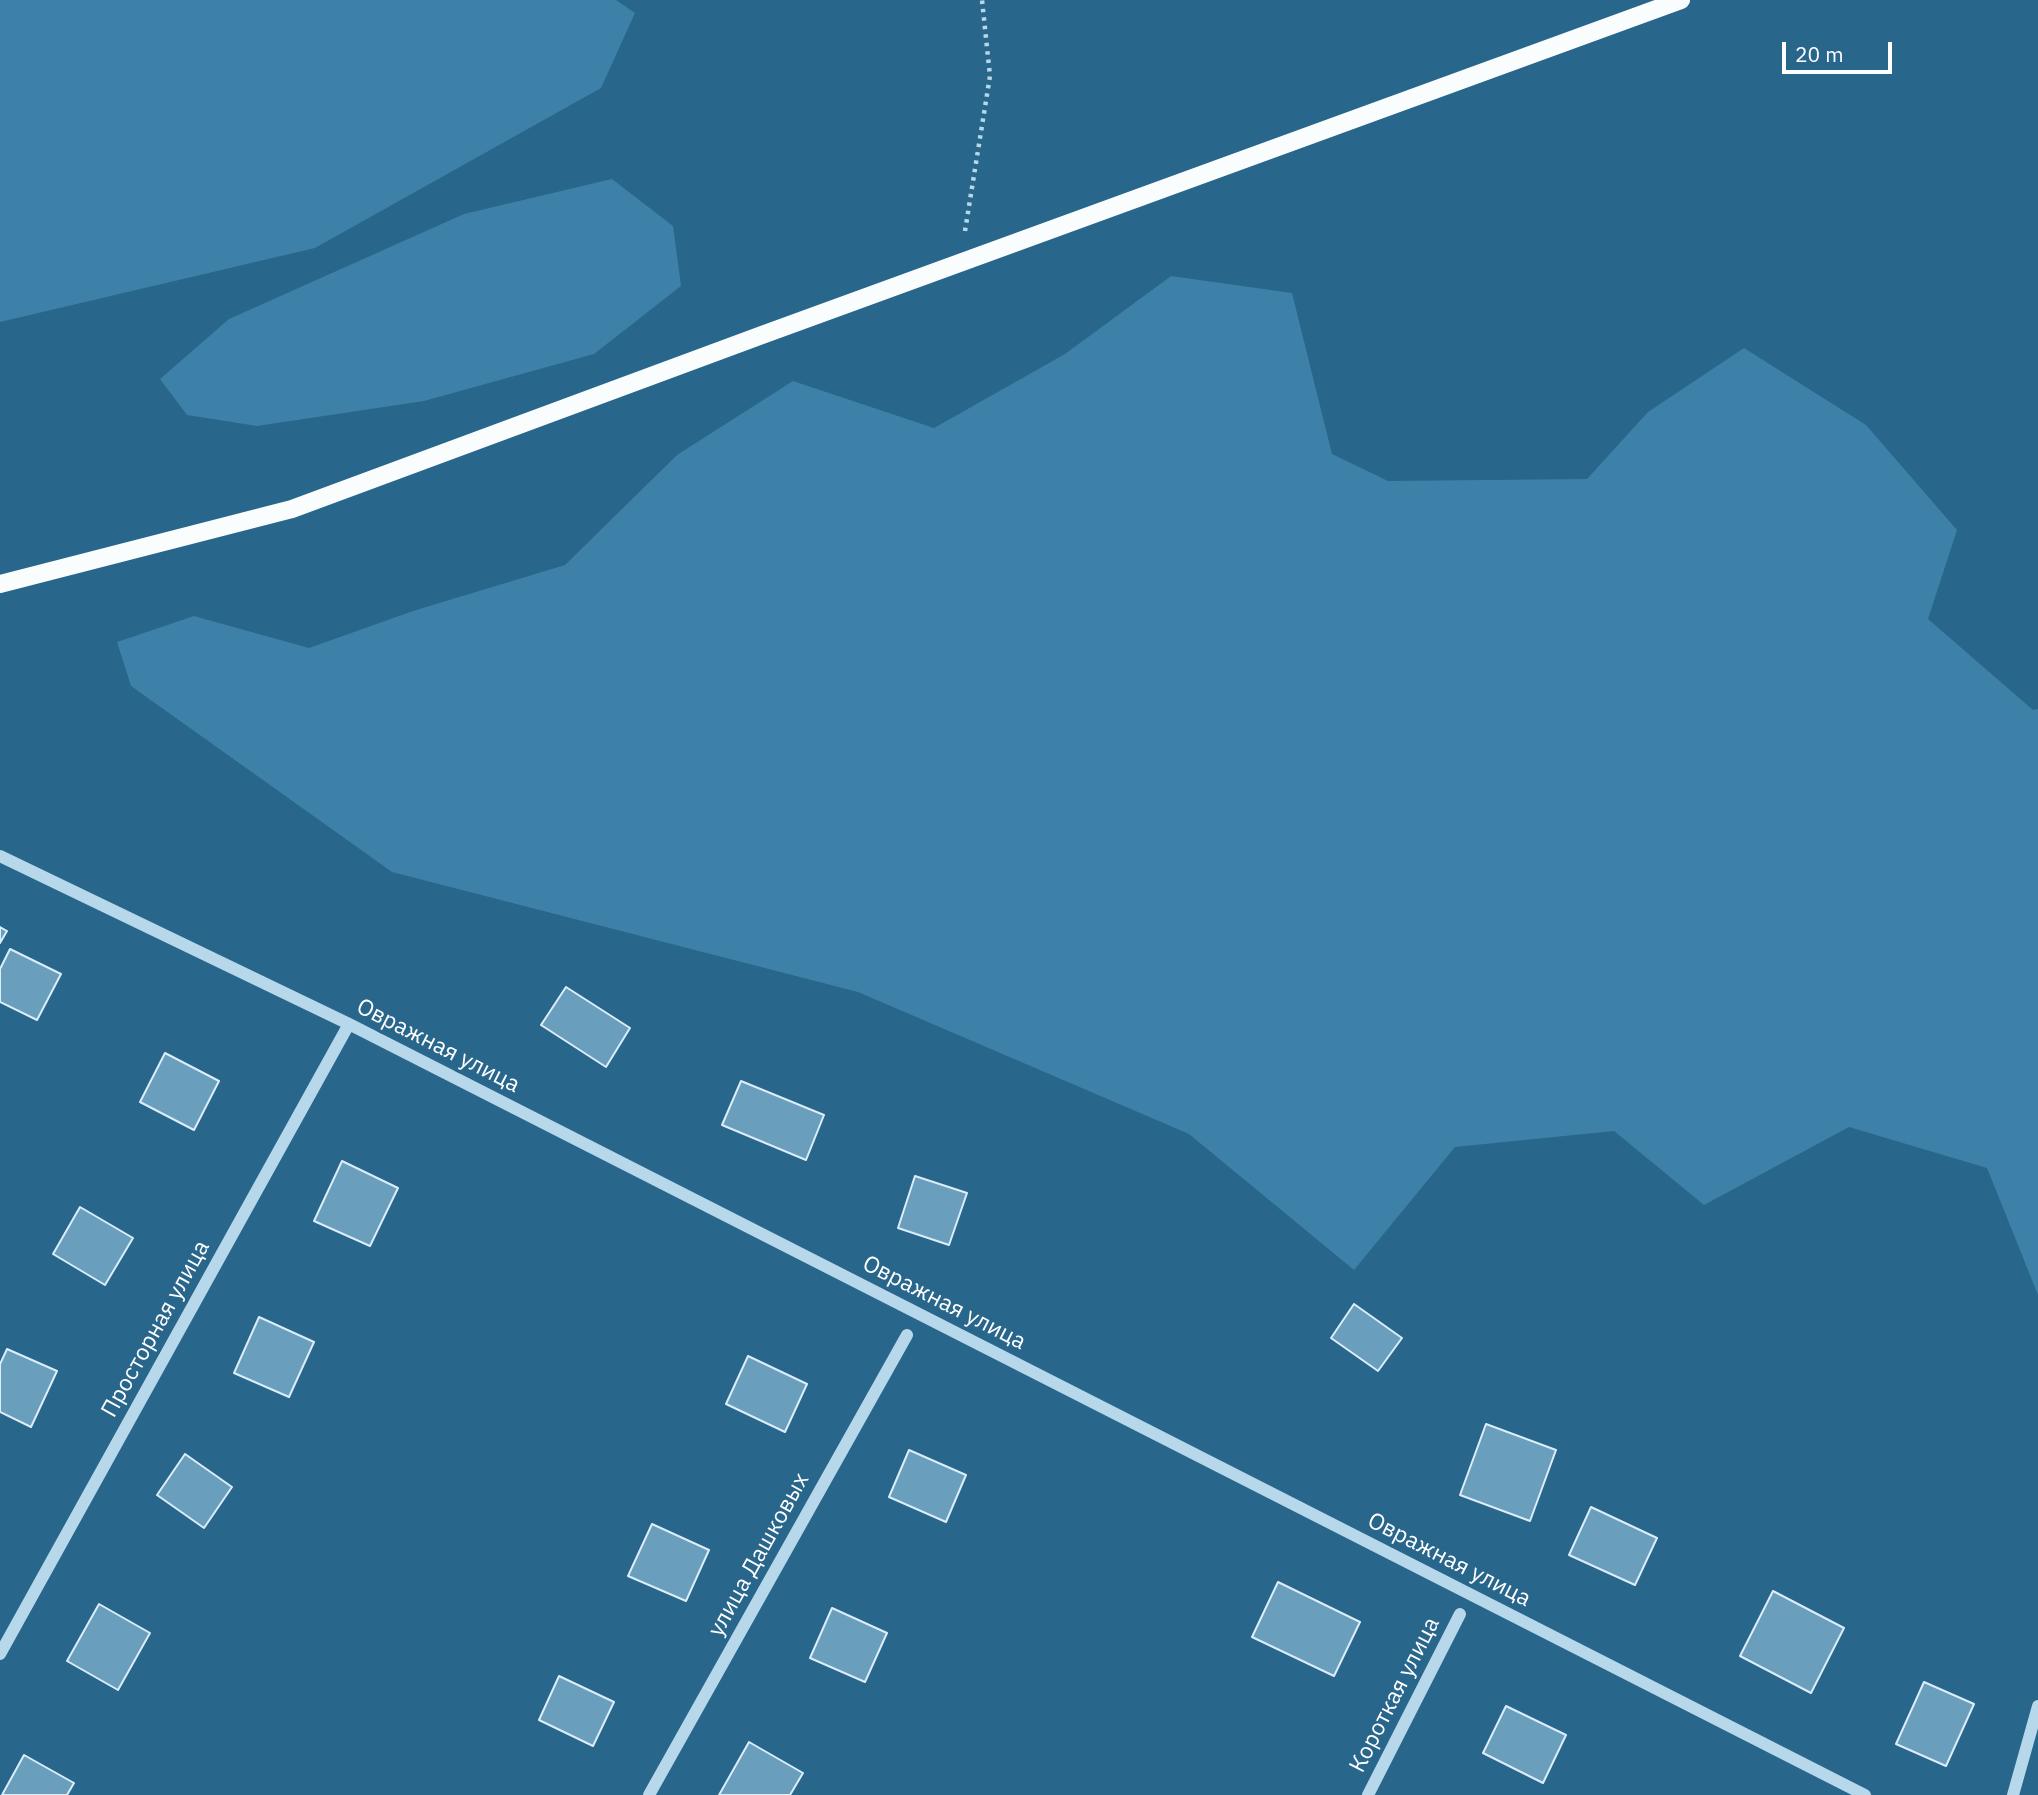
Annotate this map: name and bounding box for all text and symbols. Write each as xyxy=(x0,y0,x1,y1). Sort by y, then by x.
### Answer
scale bar xyxy=(1786,28,1896,72)
text: 20 m xyxy=(1795,40,1844,68)
street label: Овражная улица xyxy=(352,993,524,1099)
street label: Просторная улица xyxy=(96,1236,216,1422)
street label: Овражная улица xyxy=(858,1250,1030,1356)
street label: улица Дашковых xyxy=(703,1468,815,1642)
street label: Овражная улица xyxy=(1363,1507,1535,1613)
street label: Короткая улица xyxy=(1344,1613,1446,1777)

